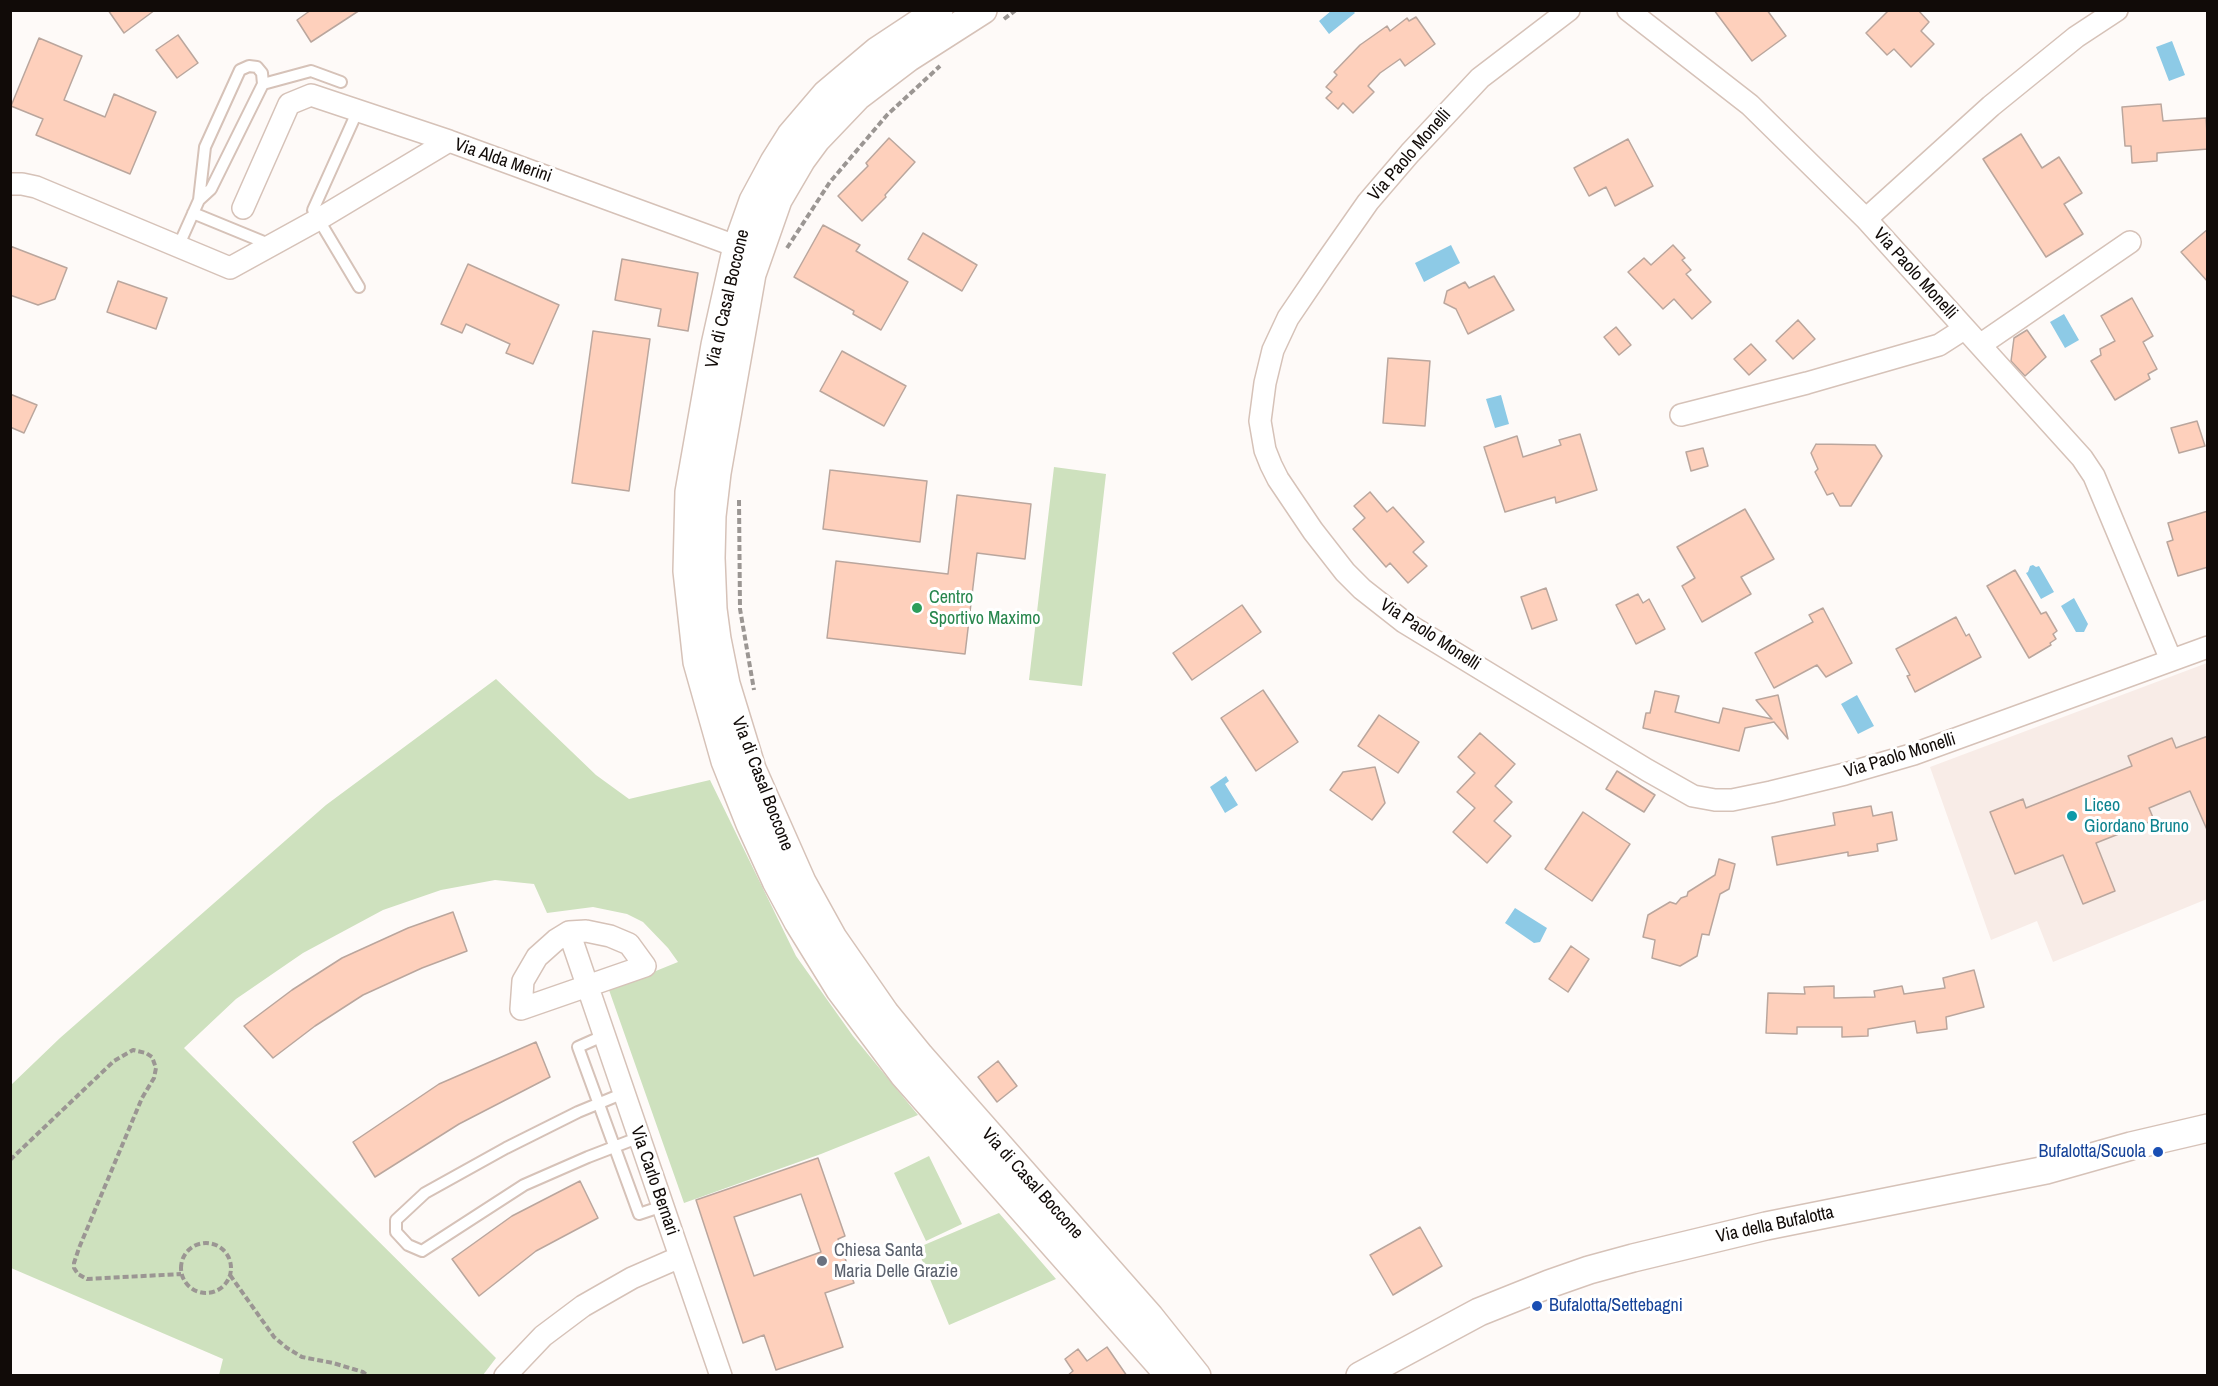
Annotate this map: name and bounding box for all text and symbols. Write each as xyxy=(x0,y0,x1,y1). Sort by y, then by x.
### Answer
street label: Via Paolo Monelli xyxy=(1364,104,1456,206)
street label: Via Alda Merini xyxy=(452,134,554,188)
street label: Via Paolo Monelli xyxy=(1868,224,1962,324)
street label: Via di Casal Boccone xyxy=(702,228,754,370)
place label: Centro Sportivo Maximo xyxy=(929,587,1041,630)
street label: Via Paolo Monelli xyxy=(1376,595,1484,675)
marker: Centro Sportivo Maximo xyxy=(910,601,924,615)
street label: Via di Casal Boccone xyxy=(727,714,797,854)
street label: Via Paolo Monelli xyxy=(1842,729,1958,783)
place label: Liceo Giordano Bruno xyxy=(2084,795,2189,838)
marker: Liceo Giordano Bruno xyxy=(2065,809,2079,823)
street label: Via Carlo Bernari xyxy=(625,1124,683,1238)
street label: Via di Casal Boccone xyxy=(977,1124,1087,1244)
place label: Bufalotta/Scuola xyxy=(2039,1141,2146,1163)
marker: Bufalotta/Scuola xyxy=(2151,1145,2165,1159)
street label: Via della Bufalotta xyxy=(1714,1202,1836,1248)
place label: Chiesa Santa Maria Delle Grazie xyxy=(834,1240,958,1282)
marker: Chiesa Santa Maria Delle Grazie xyxy=(815,1254,829,1268)
place label: Bufalotta/Settebagni xyxy=(1549,1295,1683,1317)
marker: Bufalotta/Settebagni xyxy=(1530,1299,1544,1313)

